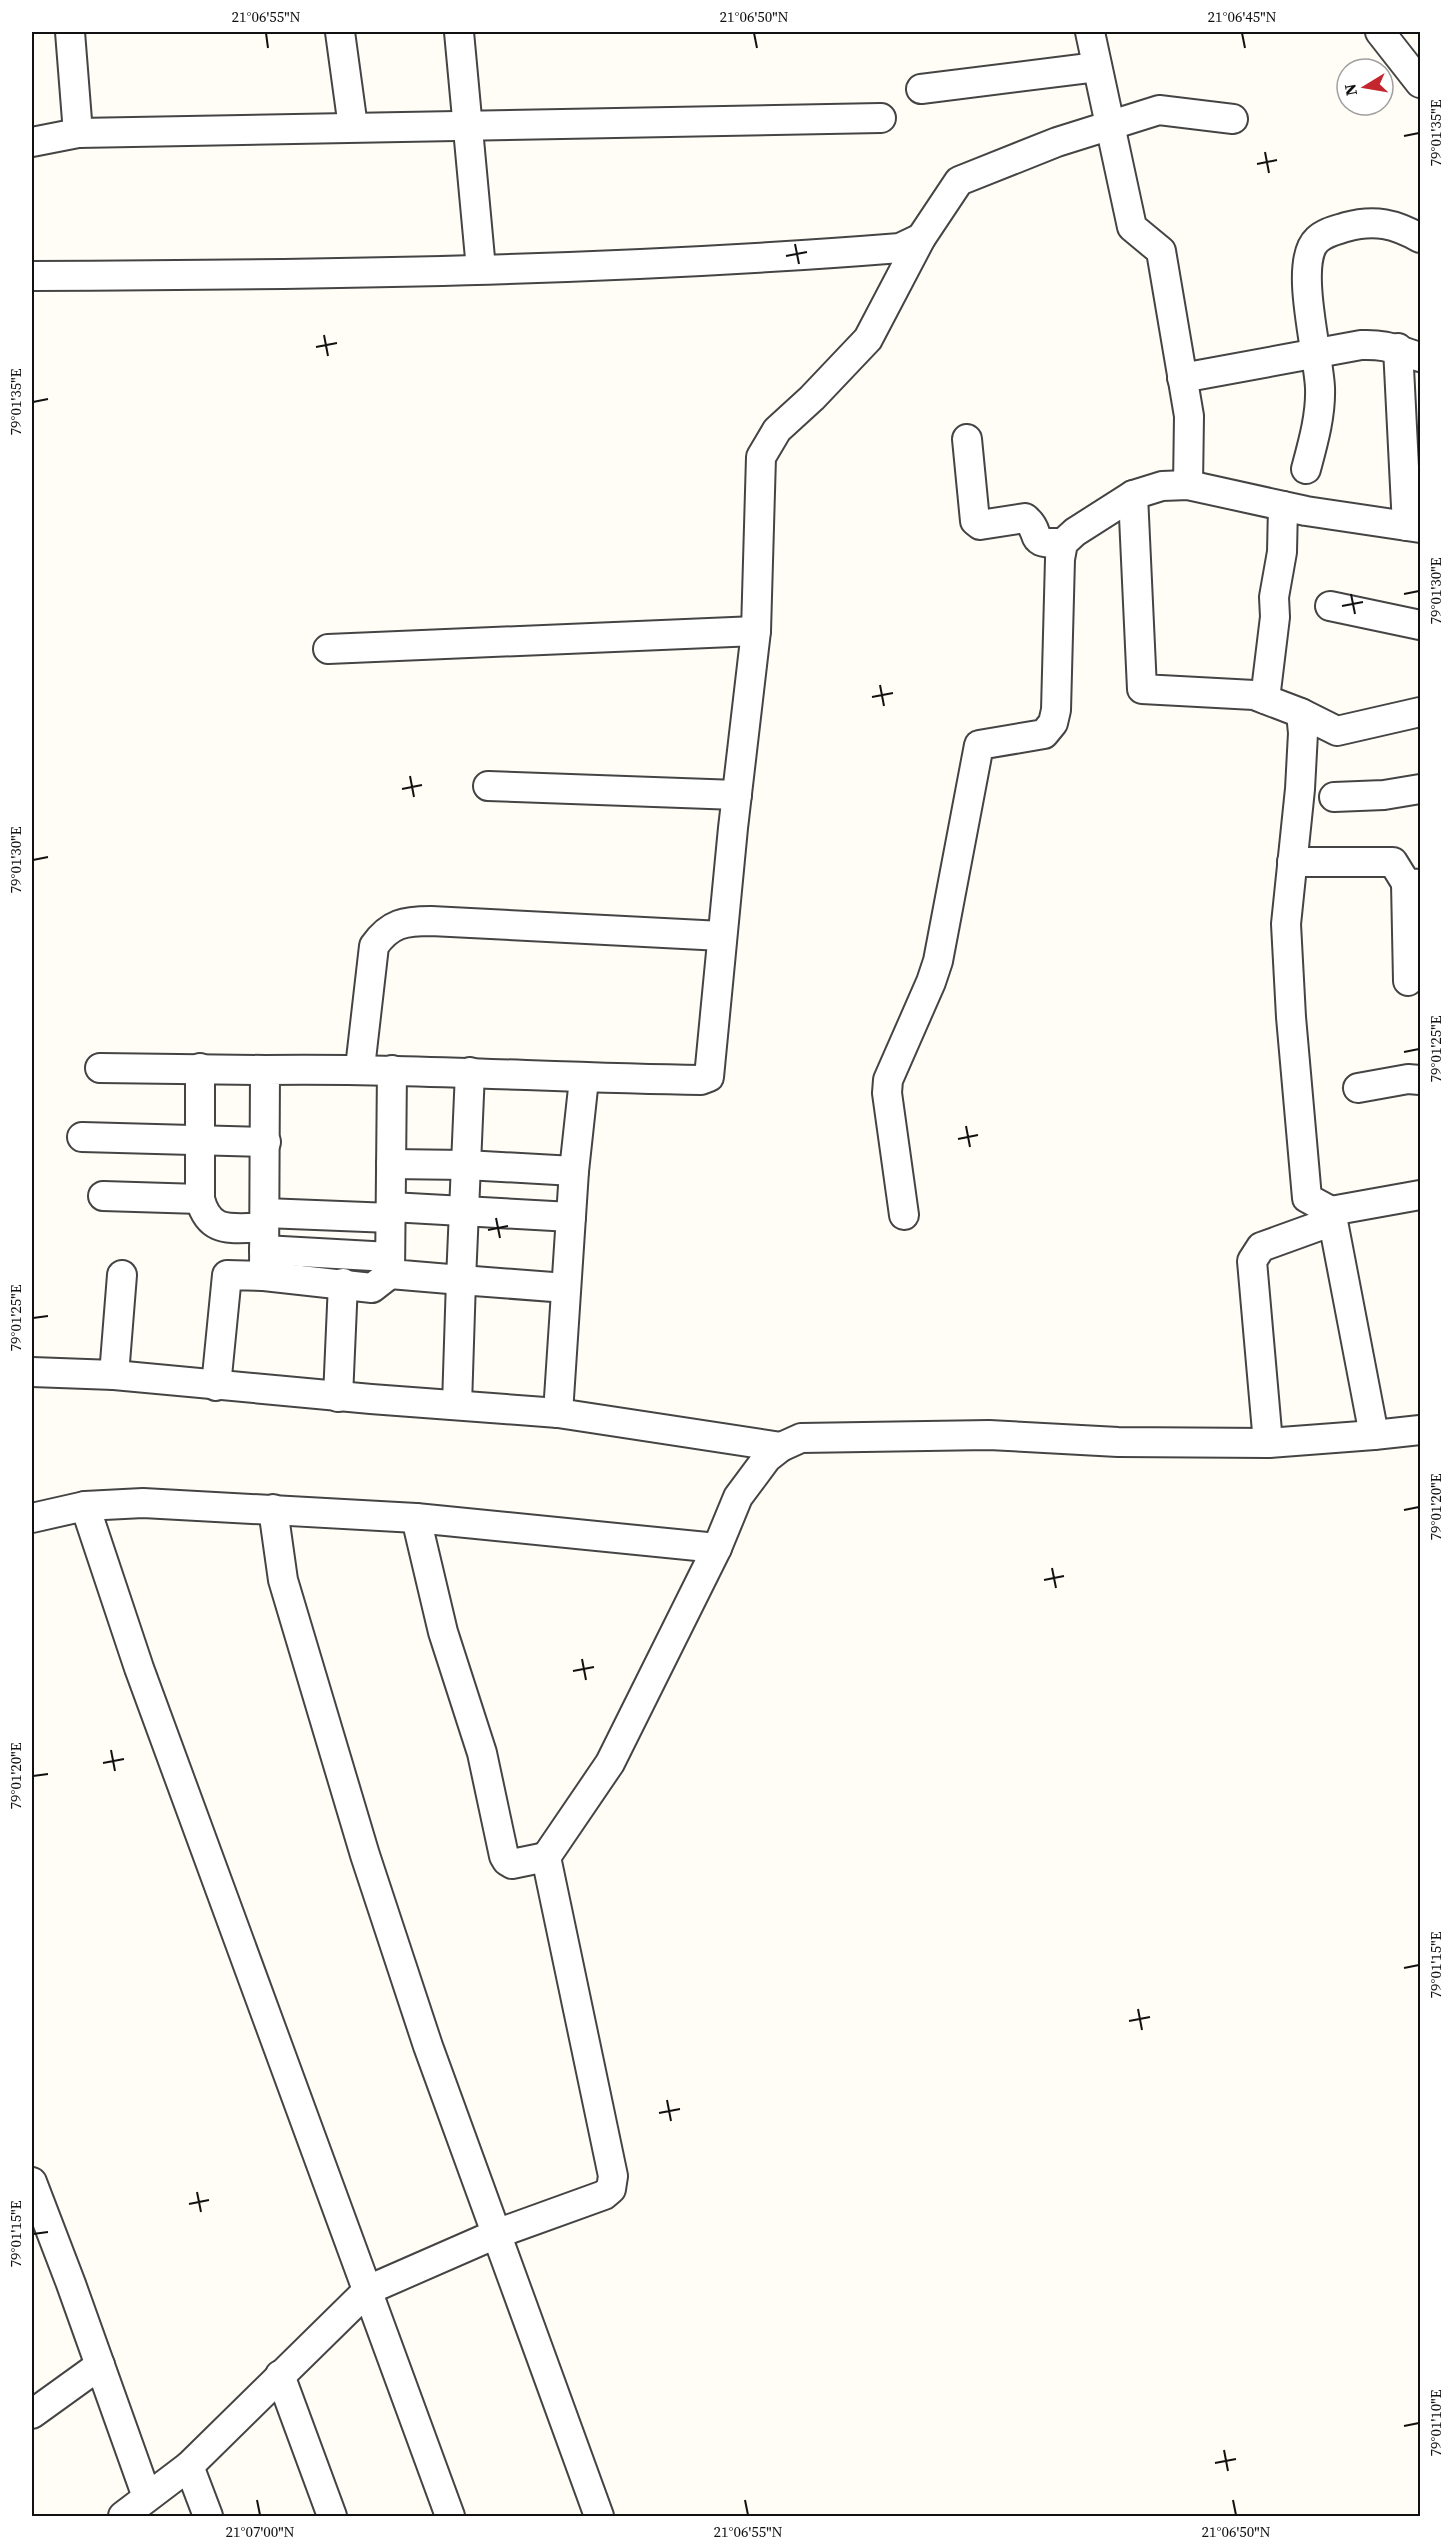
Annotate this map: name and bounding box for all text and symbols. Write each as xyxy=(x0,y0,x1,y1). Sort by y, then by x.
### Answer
text: 21°06'55"N xyxy=(231,6,301,27)
text: 21°06'50"N xyxy=(719,6,789,27)
text: 21°06'45"N xyxy=(1207,6,1277,27)
north arrow xyxy=(1335,57,1395,117)
text: N xyxy=(1338,82,1362,98)
text: 79°01'35"E xyxy=(1425,99,1446,167)
text: 79°01'35"E xyxy=(5,368,26,436)
text: 79°01'30"E xyxy=(1425,557,1446,625)
text: 79°01'30"E xyxy=(5,826,26,894)
text: 79°01'25"E xyxy=(1425,1015,1446,1083)
text: 79°01'25"E xyxy=(5,1284,26,1352)
text: 79°01'20"E xyxy=(1425,1473,1446,1541)
text: 79°01'20"E xyxy=(5,1742,26,1810)
text: 79°01'15"E xyxy=(1425,1931,1446,1999)
text: 79°01'15"E xyxy=(5,2200,26,2268)
text: 79°01'10"E xyxy=(1425,2389,1446,2457)
text: 21°07'00"N xyxy=(225,2521,295,2542)
text: 21°06'55"N xyxy=(713,2521,783,2542)
text: 21°06'50"N xyxy=(1201,2521,1271,2542)

